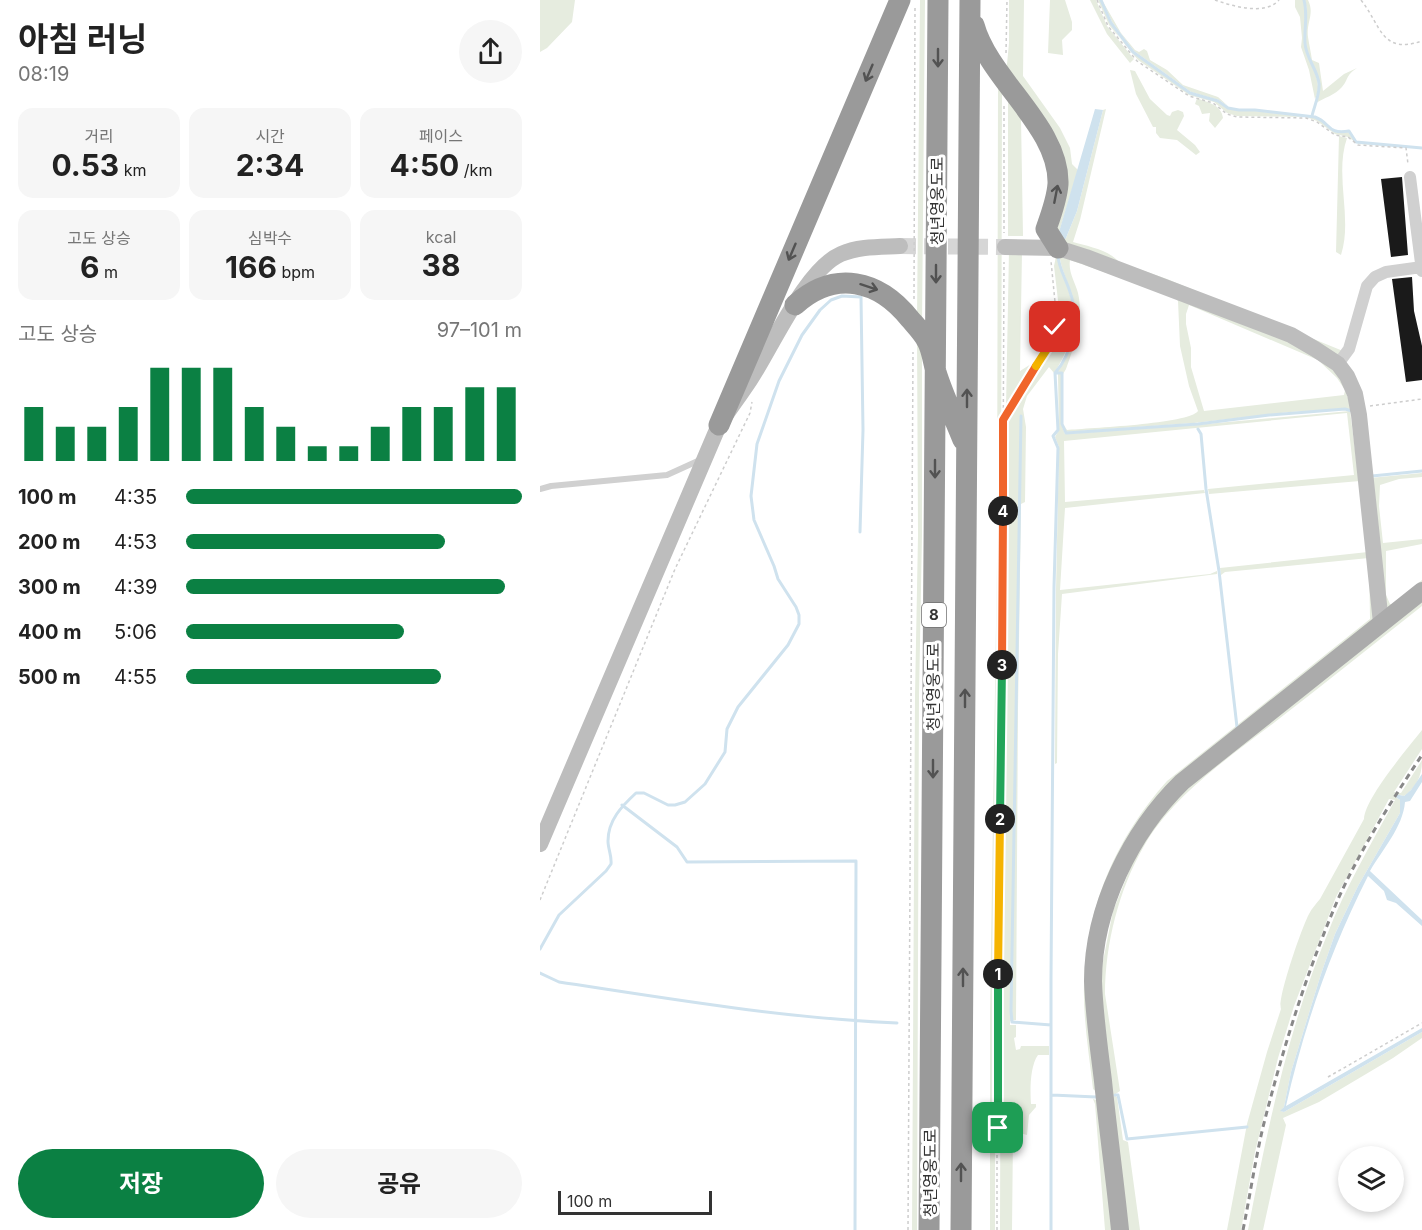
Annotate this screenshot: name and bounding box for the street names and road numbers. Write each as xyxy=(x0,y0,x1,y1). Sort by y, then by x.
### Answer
street label: 청년영웅도로 xyxy=(927,157,947,245)
road number: 8 xyxy=(922,603,946,627)
street label: 청년영웅도로 xyxy=(923,643,943,731)
street label: 청년영웅도로 xyxy=(920,1129,940,1217)

